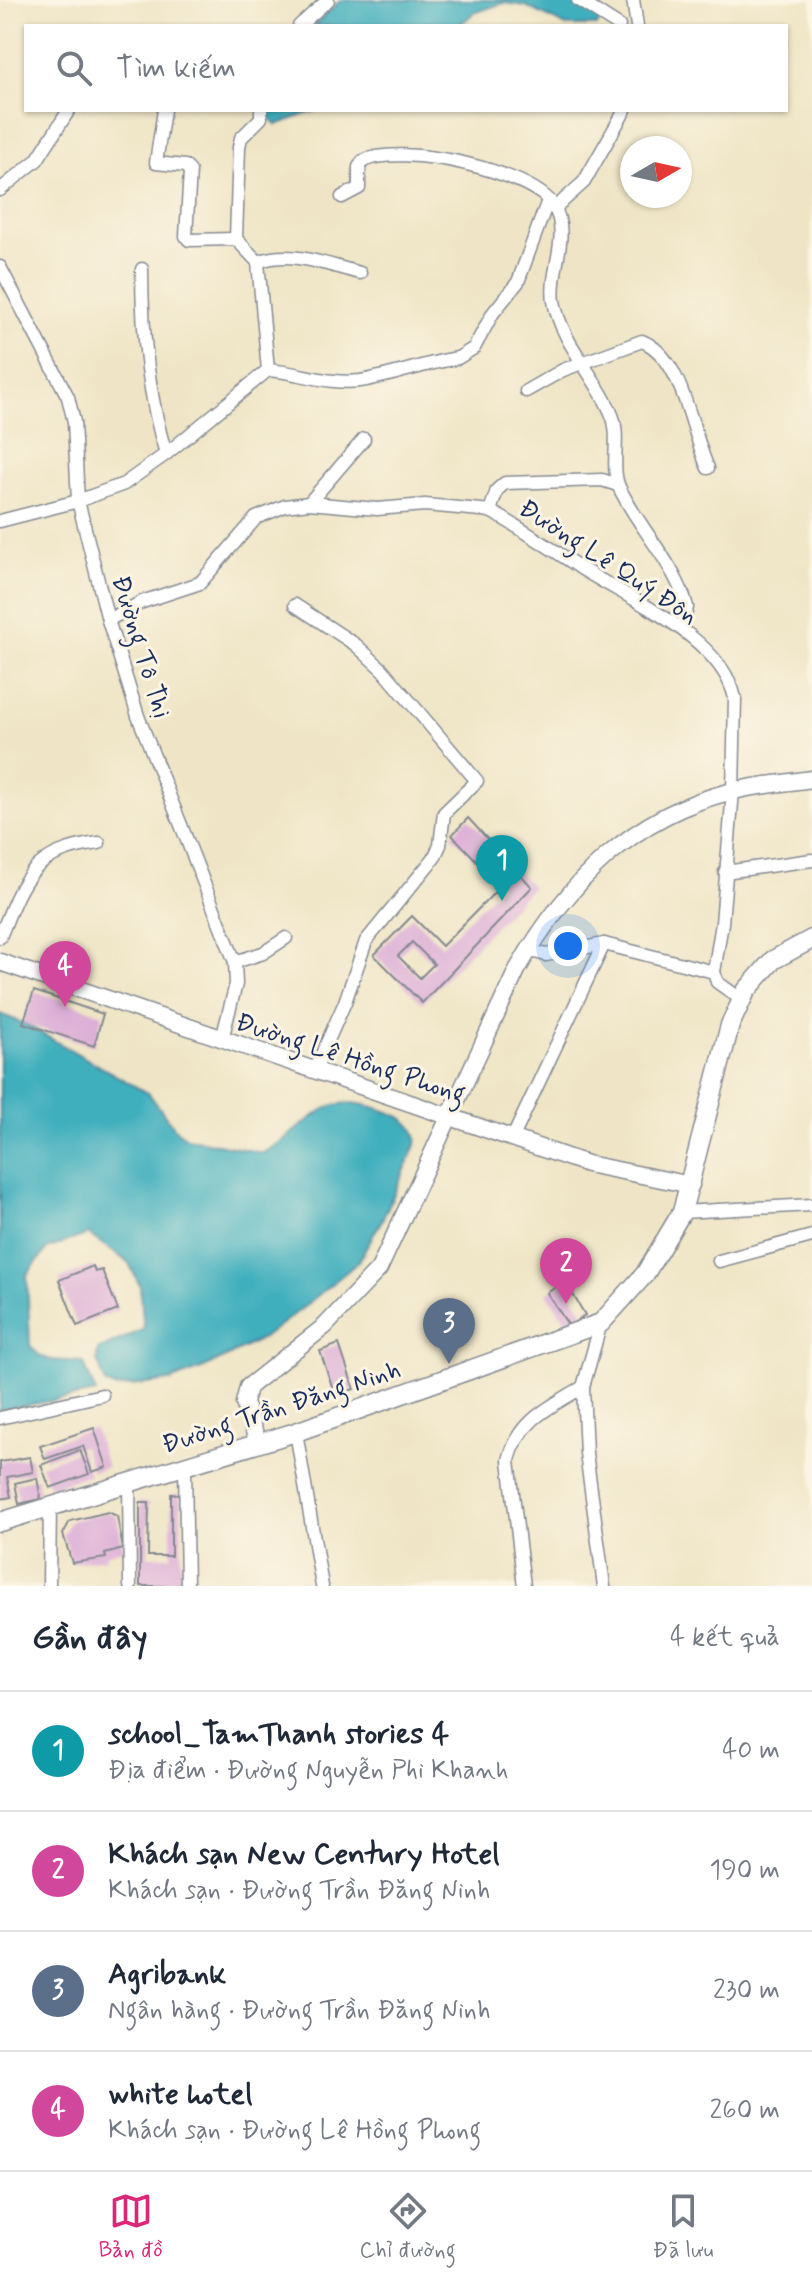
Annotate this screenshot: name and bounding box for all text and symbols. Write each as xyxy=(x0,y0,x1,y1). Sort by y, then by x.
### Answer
search box xyxy=(24,24,788,112)
icon: search xyxy=(52,46,96,90)
text: Tìm kiếm xyxy=(116,49,236,88)
north arrow xyxy=(620,136,692,208)
street label: Đường Lê Quý Đôn xyxy=(510,492,704,636)
street label: Đường Tô Thị xyxy=(100,571,178,723)
pin: 1 xyxy=(476,835,528,901)
your location xyxy=(548,926,588,966)
pin: 4 xyxy=(39,941,91,1007)
street label: Đường Lê Hồng Phong xyxy=(230,1006,470,1115)
pin: 2 xyxy=(540,1238,592,1304)
pin: 3 xyxy=(423,1298,475,1364)
street label: Đường Trần Đăng Ninh xyxy=(158,1353,406,1465)
text: Gần đây xyxy=(32,1616,148,1661)
text: 4 kết quả xyxy=(670,1621,780,1655)
text: school_TamThanh stories 4 xyxy=(108,1715,449,1754)
text: 1 xyxy=(52,1734,64,1768)
text: 40 m xyxy=(722,1734,780,1768)
text: Địa điểm · Đường Nguyễn Phi Khanh xyxy=(108,1754,509,1788)
text: Khách sạn New Century Hotel xyxy=(108,1835,500,1874)
text: 2 xyxy=(52,1854,64,1888)
text: 190 m xyxy=(710,1854,780,1888)
text: Khách sạn · Đường Trần Đăng Ninh xyxy=(108,1874,490,1908)
text: Agribank xyxy=(108,1955,226,1994)
text: 3 xyxy=(52,1974,64,2008)
text: 230 m xyxy=(713,1974,780,2008)
text: Ngân hàng · Đường Trần Đăng Ninh xyxy=(108,1994,491,2028)
text: white hotel xyxy=(108,2075,252,2114)
text: 4 xyxy=(50,2094,66,2128)
text: 260 m xyxy=(710,2094,780,2128)
text: Khách sạn · Đường Lê Hồng Phong xyxy=(108,2114,481,2148)
tab: Bản đồ xyxy=(98,2189,163,2265)
tab: Chỉ đường xyxy=(360,2189,456,2265)
tab: Đã lưu xyxy=(653,2189,714,2265)

